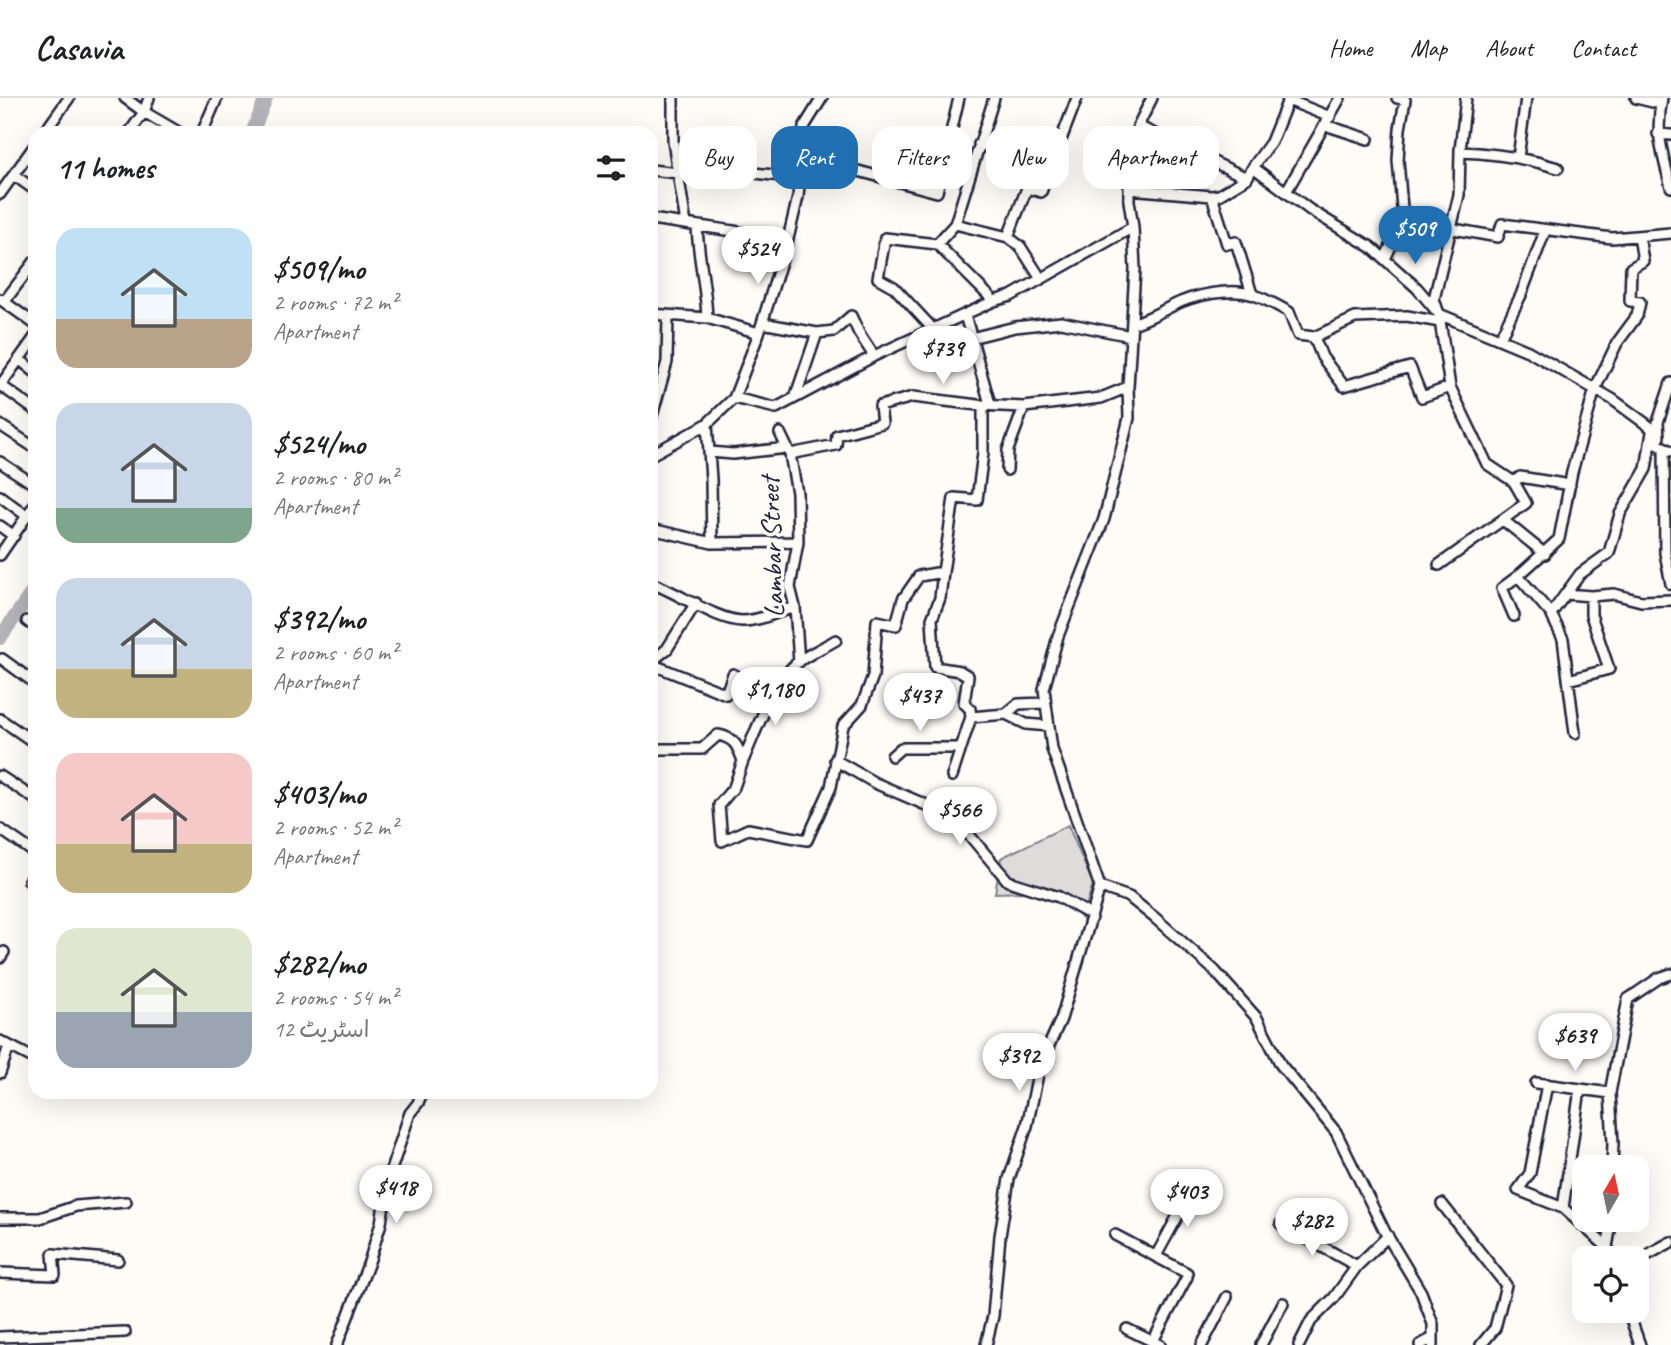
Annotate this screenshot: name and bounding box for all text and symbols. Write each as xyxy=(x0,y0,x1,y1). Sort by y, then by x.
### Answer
text: Casavia xyxy=(35,27,123,69)
text: Home xyxy=(1329,33,1372,63)
text: Map xyxy=(1410,33,1447,63)
text: About xyxy=(1485,33,1533,63)
text: Contact xyxy=(1571,33,1636,63)
chip: Buy xyxy=(679,126,757,189)
chip: Rent xyxy=(771,126,858,189)
chip: Filters xyxy=(872,126,972,189)
chip: New xyxy=(986,126,1069,189)
chip: Apartment xyxy=(1083,126,1219,189)
text: 11 homes xyxy=(56,149,154,187)
icon: filters xyxy=(592,149,630,187)
pin: $509 xyxy=(1374,206,1456,266)
text: $509 xyxy=(1395,214,1435,243)
pin: $524 xyxy=(717,226,799,286)
text: $524 xyxy=(737,234,779,263)
text: $509/mo xyxy=(273,250,365,288)
icon: home xyxy=(112,256,196,340)
text: 2 rooms · 72 m² xyxy=(273,288,397,317)
text: Apartment xyxy=(273,317,358,346)
pin: $739 xyxy=(902,327,984,386)
text: $739 xyxy=(922,334,964,363)
text: $524/mo xyxy=(273,425,365,463)
icon: home xyxy=(112,431,196,515)
text: 2 rooms · 80 m² xyxy=(273,463,397,492)
street label: Lambar Street xyxy=(751,472,791,618)
text: Apartment xyxy=(273,492,358,521)
text: $392/mo xyxy=(273,600,365,638)
icon: home xyxy=(112,606,196,690)
text: 2 rooms · 60 m² xyxy=(273,638,397,667)
text: Apartment xyxy=(273,667,358,696)
pin: $1,180 xyxy=(718,668,832,727)
pin: $437 xyxy=(879,674,961,733)
text: $1,180 xyxy=(747,675,803,704)
text: $437 xyxy=(899,681,941,710)
text: $403/mo xyxy=(273,775,365,813)
icon: home xyxy=(112,781,196,865)
pin: $566 xyxy=(919,788,1001,847)
text: $566 xyxy=(939,795,981,824)
text: 2 rooms · 52 m² xyxy=(273,813,397,842)
text: Apartment xyxy=(273,842,358,871)
text: $282/mo xyxy=(273,945,365,983)
icon: home xyxy=(112,956,196,1040)
text: 2 rooms · 54 m² xyxy=(273,983,397,1012)
pin: $639 xyxy=(1534,1014,1616,1073)
text: اسٹریٹ 12 xyxy=(273,1015,369,1044)
text: $639 xyxy=(1554,1021,1596,1050)
pin: $392 xyxy=(978,1034,1060,1093)
text: $392 xyxy=(998,1041,1040,1070)
north arrow xyxy=(1572,1155,1648,1232)
map controls xyxy=(1572,1155,1649,1323)
pin: $418 xyxy=(355,1166,437,1225)
pin: $403 xyxy=(1146,1170,1228,1229)
text: $418 xyxy=(375,1173,417,1202)
text: $403 xyxy=(1166,1177,1208,1206)
pin: $282 xyxy=(1271,1198,1353,1258)
text: $282 xyxy=(1291,1206,1333,1235)
button: locate xyxy=(1572,1246,1649,1323)

